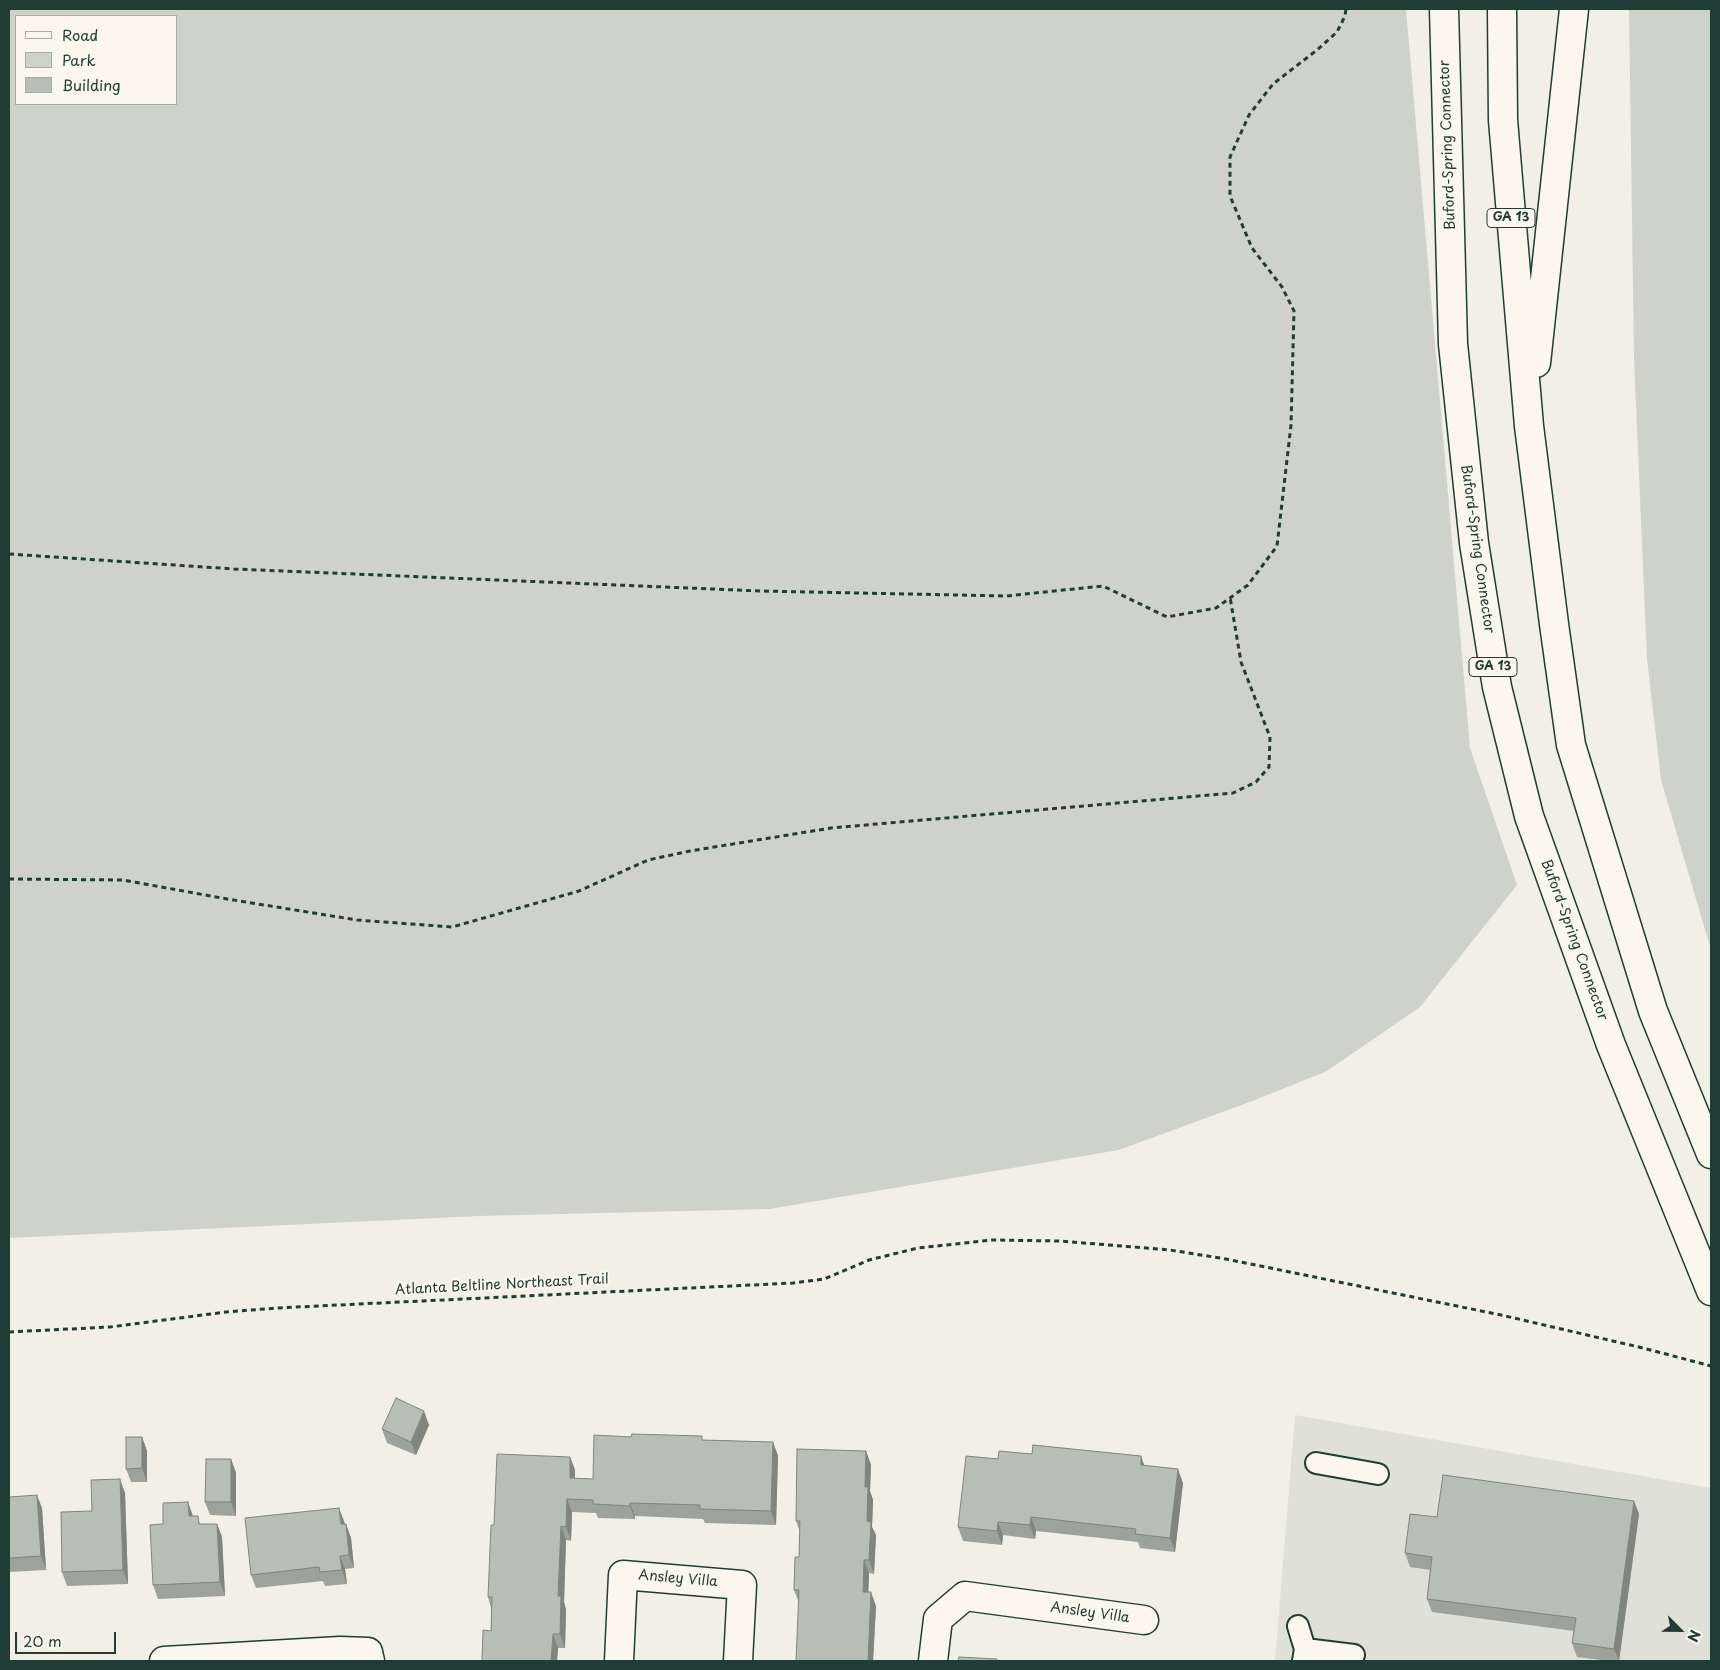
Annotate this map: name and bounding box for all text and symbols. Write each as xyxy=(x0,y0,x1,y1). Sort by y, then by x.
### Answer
legend xyxy=(15,15,178,105)
text: Road xyxy=(62,23,98,46)
text: Park xyxy=(62,48,96,71)
street label: Buford-Spring Connector xyxy=(1437,60,1459,230)
text: Building xyxy=(62,73,121,96)
road number: GA 13 xyxy=(1487,208,1535,228)
street label: Buford-Spring Connector xyxy=(1457,464,1497,634)
road number: GA 13 xyxy=(1469,658,1517,676)
street label: Buford-Spring Connector xyxy=(1537,857,1611,1023)
street label: Atlanta Beltline Northeast Trail xyxy=(395,1271,609,1299)
street label: Ansley Villa xyxy=(638,1567,718,1591)
street label: Ansley Villa xyxy=(1049,1599,1131,1627)
north arrow xyxy=(1655,1605,1705,1655)
scale bar xyxy=(18,1622,119,1654)
text: N xyxy=(1682,1627,1706,1645)
text: 20 m xyxy=(23,1629,62,1652)

